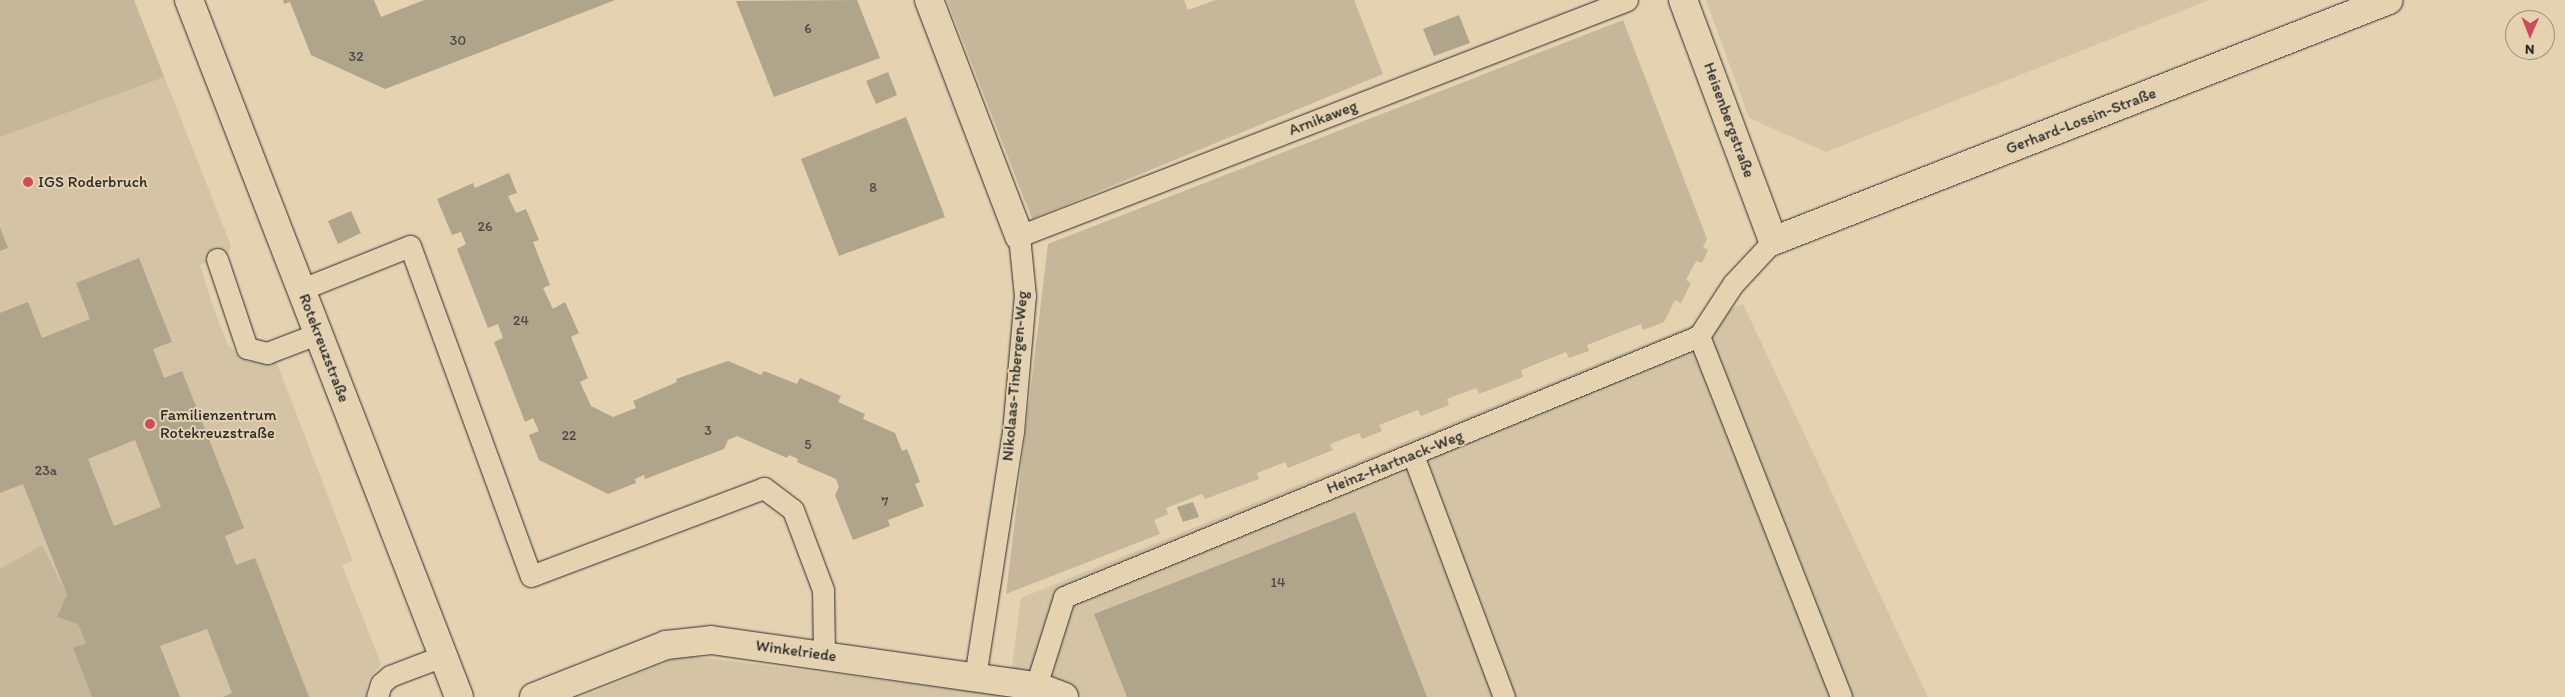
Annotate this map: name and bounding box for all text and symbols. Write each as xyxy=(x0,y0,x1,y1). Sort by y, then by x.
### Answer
north arrow xyxy=(2505,10,2555,60)
house number: 6 xyxy=(804,21,812,37)
house number: 30 xyxy=(450,33,466,49)
text: N xyxy=(2525,41,2535,58)
house number: 32 xyxy=(349,49,363,65)
street label: Heisenbergstraße xyxy=(1699,60,1759,180)
street label: Gerhard-Lossin-Straße xyxy=(2003,83,2159,159)
street label: Arnikaweg xyxy=(1286,96,1360,140)
place label: IGS Roderbruch xyxy=(38,172,147,192)
marker: IGS Roderbruch xyxy=(22,176,34,188)
house number: 8 xyxy=(869,180,877,196)
house number: 26 xyxy=(478,219,492,235)
street label: Nikolaas-Tinbergen-Weg xyxy=(998,290,1032,462)
street label: Rotekreuzstraße xyxy=(294,291,354,405)
house number: 24 xyxy=(513,313,529,329)
place label: Familienzentrum Rotekreuzstraße xyxy=(160,405,277,443)
marker: Familienzentrum Rotekreuzstraße xyxy=(144,418,156,430)
house number: 3 xyxy=(704,423,712,439)
street label: Heinz-Hartnack-Weg xyxy=(1324,426,1466,498)
house number: 22 xyxy=(562,428,576,444)
house number: 5 xyxy=(804,437,812,453)
house number: 23a xyxy=(35,463,57,479)
house number: 7 xyxy=(882,494,888,510)
house number: 14 xyxy=(1271,575,1285,591)
street label: Winkelriede xyxy=(754,636,838,666)

